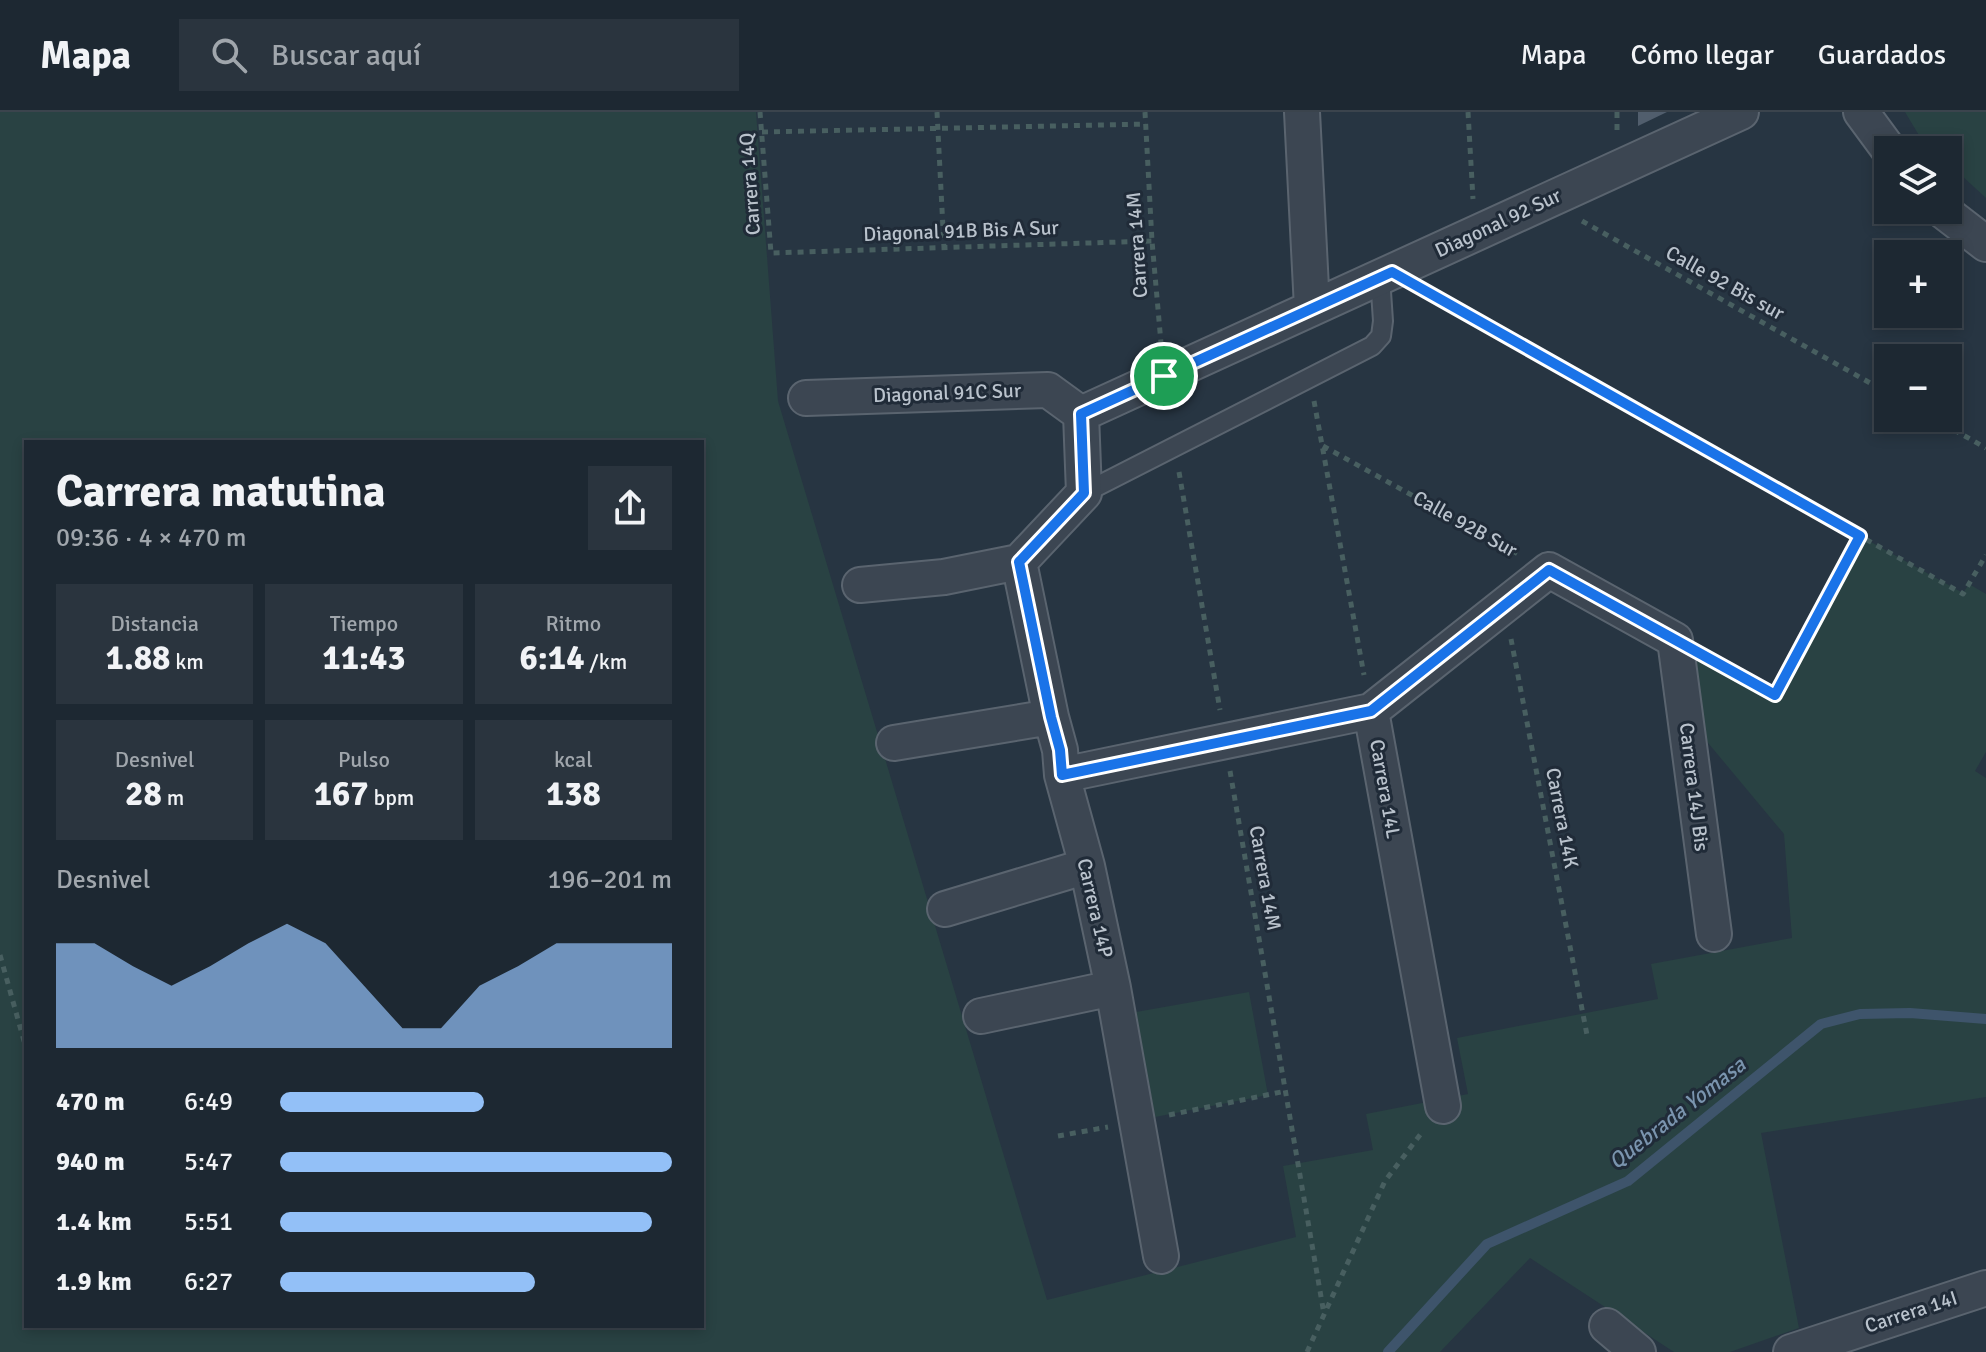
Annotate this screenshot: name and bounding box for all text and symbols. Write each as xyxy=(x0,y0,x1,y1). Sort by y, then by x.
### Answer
search box xyxy=(179,19,739,91)
text: Mapa xyxy=(40,32,131,79)
icon: search xyxy=(207,33,251,77)
text: Buscar aquí xyxy=(271,37,421,74)
text: Mapa xyxy=(1521,38,1586,72)
text: Cómo llegar xyxy=(1630,38,1774,72)
text: Guardados xyxy=(1818,38,1946,72)
street label: Carrera 14Q xyxy=(734,132,766,236)
map controls xyxy=(1874,136,1962,432)
button: layers xyxy=(1874,136,1962,224)
street label: Diagonal 92 Sur xyxy=(1431,183,1566,263)
street label: Carrera 14M xyxy=(1121,191,1153,299)
street label: Diagonal 91B Bis A Sur xyxy=(863,215,1060,247)
street label: Calle 92 Bis sur xyxy=(1661,240,1789,326)
button: + xyxy=(1874,240,1962,328)
pin xyxy=(1130,342,1198,410)
button: − xyxy=(1874,344,1962,432)
icon: arrive xyxy=(1142,354,1186,398)
street label: Diagonal 91C Sur xyxy=(873,378,1022,408)
text: Carrera matutina xyxy=(56,465,386,519)
button: share xyxy=(588,466,672,550)
street label: Calle 92B Sur xyxy=(1409,485,1522,563)
text: 09:36 · 4 × 470 m xyxy=(56,522,247,554)
text: Distancia xyxy=(110,610,199,637)
text: Tiempo xyxy=(330,610,398,637)
text: Ritmo xyxy=(545,610,601,637)
text: 1.88 xyxy=(106,637,170,679)
text: 11:43 xyxy=(322,637,406,679)
text: 6:14 xyxy=(519,637,585,679)
text: km xyxy=(170,648,204,675)
text: /km xyxy=(585,648,627,675)
street label: Carrera 14J Bis xyxy=(1674,721,1714,853)
street label: Carrera 14L xyxy=(1364,738,1406,840)
text: Desnivel xyxy=(115,746,195,773)
text: Pulso xyxy=(338,746,390,773)
text: kcal xyxy=(554,746,593,773)
street label: Carrera 14K xyxy=(1540,766,1584,870)
text: 28 xyxy=(125,773,162,815)
text: 167 xyxy=(314,773,369,815)
text: 138 xyxy=(546,773,601,815)
text: m xyxy=(162,784,184,811)
text: bpm xyxy=(369,784,414,811)
street label: Carrera 14M xyxy=(1243,824,1287,932)
street label: Carrera 14P xyxy=(1071,856,1119,960)
text: Desnivel xyxy=(56,864,150,896)
text: 196–201 m xyxy=(548,864,672,896)
water label: Quebrada Yomasa xyxy=(1603,1051,1751,1175)
text: 470 m xyxy=(56,1086,125,1118)
text: 6:49 xyxy=(184,1086,233,1118)
text: 940 m xyxy=(56,1146,125,1178)
text: 5:47 xyxy=(184,1146,233,1178)
text: 1.4 km xyxy=(56,1206,132,1238)
text: 5:51 xyxy=(184,1206,233,1238)
text: 1.9 km xyxy=(56,1266,132,1298)
text: 6:27 xyxy=(184,1266,233,1298)
street label: Carrera 14I xyxy=(1862,1285,1960,1339)

